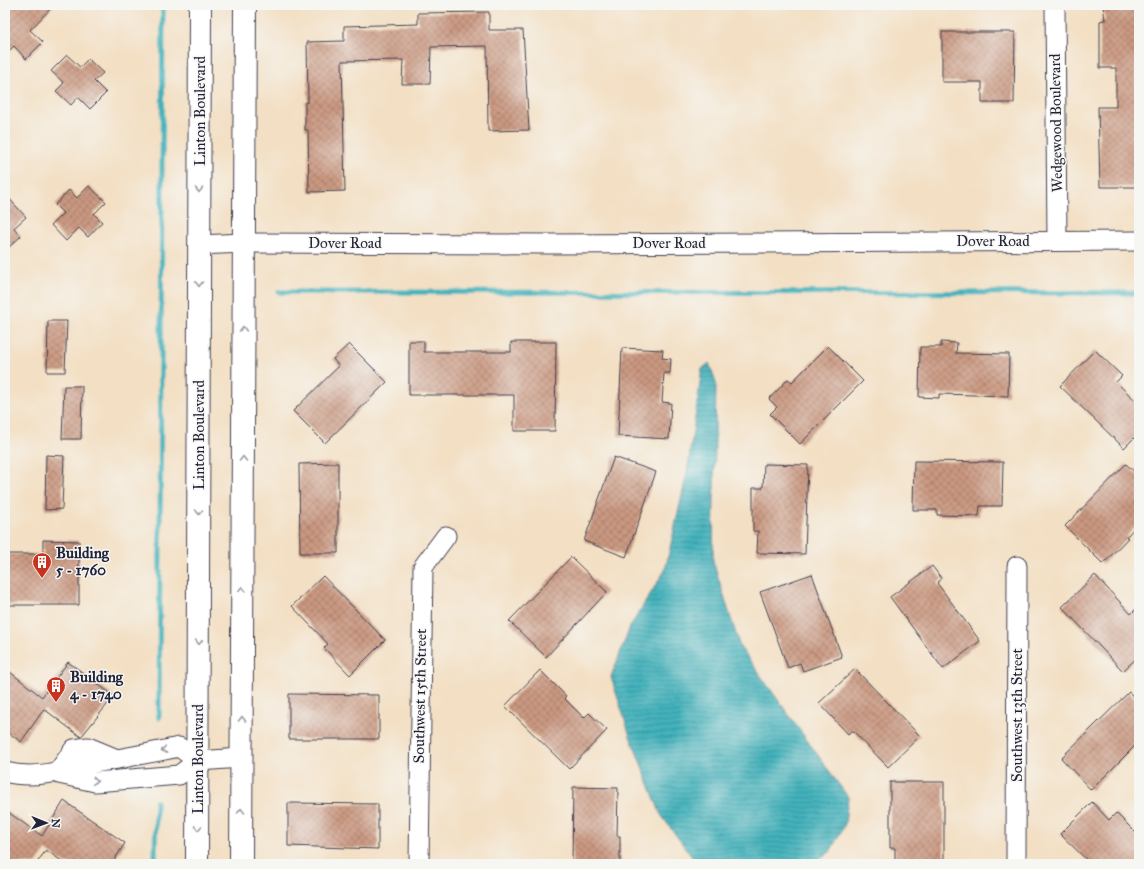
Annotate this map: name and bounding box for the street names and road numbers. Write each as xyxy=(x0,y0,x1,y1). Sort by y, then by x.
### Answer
street label: Wedgewood Boulevard xyxy=(1046,53,1066,193)
street label: Linton Boulevard xyxy=(191,56,209,166)
street label: Dover Road xyxy=(956,232,1030,250)
street label: Dover Road xyxy=(308,234,382,252)
street label: Dover Road xyxy=(632,234,706,252)
street label: Linton Boulevard xyxy=(190,380,208,490)
street label: Southwest 15th Street xyxy=(410,628,430,763)
street label: Southwest 13th Street xyxy=(1008,647,1026,782)
street label: Linton Boulevard xyxy=(189,704,207,814)

